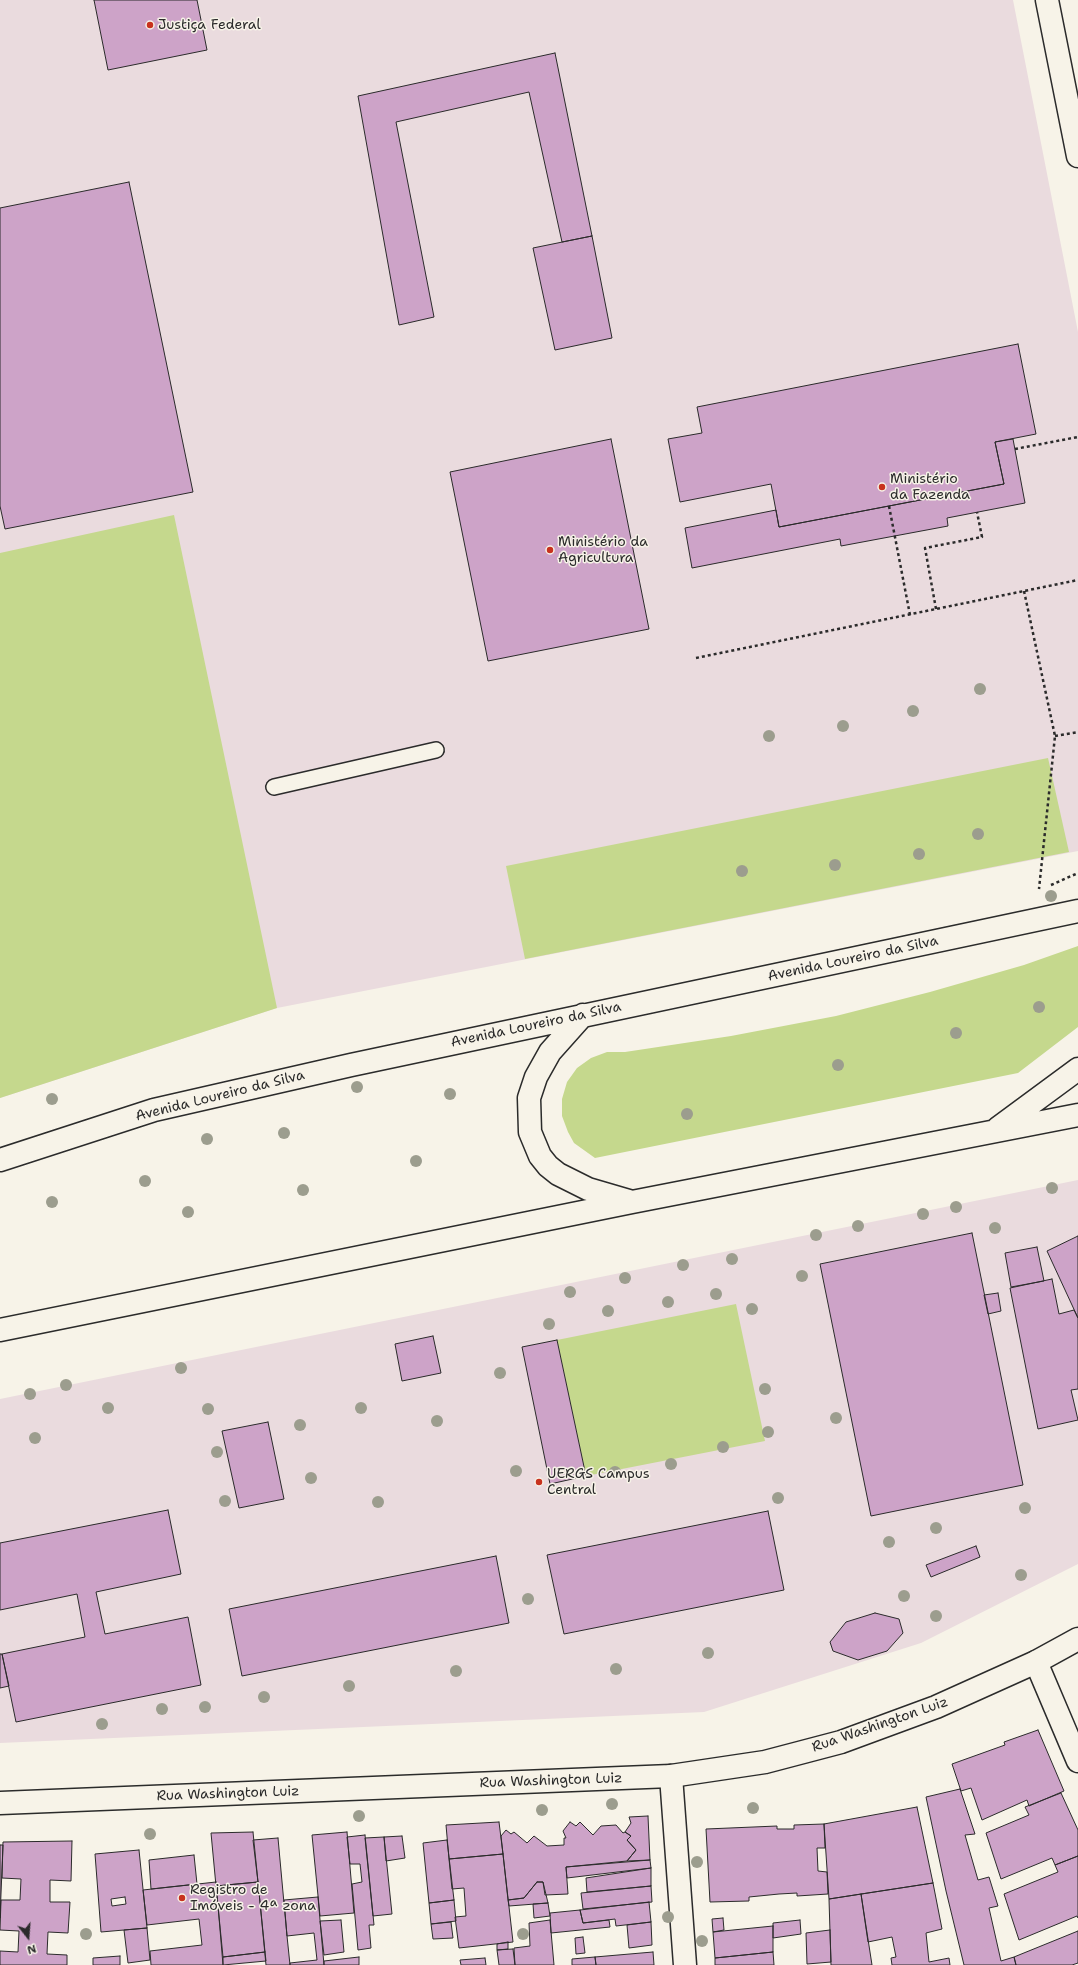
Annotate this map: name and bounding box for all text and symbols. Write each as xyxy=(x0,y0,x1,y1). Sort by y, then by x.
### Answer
place label: Justiça Federal xyxy=(158,17,261,33)
marker: Justiça Federal xyxy=(145,20,155,30)
place label: Ministério da Fazenda xyxy=(890,471,970,504)
marker: Ministério da Fazenda xyxy=(877,482,887,492)
place label: Ministério da Agricultura xyxy=(558,534,648,566)
marker: Ministério da Agricultura xyxy=(545,545,555,555)
street label: Avenida Loureiro da Silva xyxy=(766,933,940,985)
street label: Avenida Loureiro da Silva xyxy=(449,999,623,1051)
street label: Avenida Loureiro da Silva xyxy=(134,1067,306,1125)
place label: UERGS Campus Central xyxy=(547,1466,650,1498)
marker: UERGS Campus Central xyxy=(534,1477,544,1487)
street label: Rua Washington Luiz xyxy=(810,1694,950,1756)
street label: Rua Washington Luiz xyxy=(479,1770,623,1792)
street label: Rua Washington Luiz xyxy=(156,1783,300,1805)
place label: Registro de Imóveis - 4ª zona xyxy=(190,1882,316,1914)
marker: Registro de Imóveis - 4ª zona xyxy=(177,1893,187,1903)
north arrow xyxy=(8,1917,48,1957)
text: N xyxy=(25,1941,38,1957)

